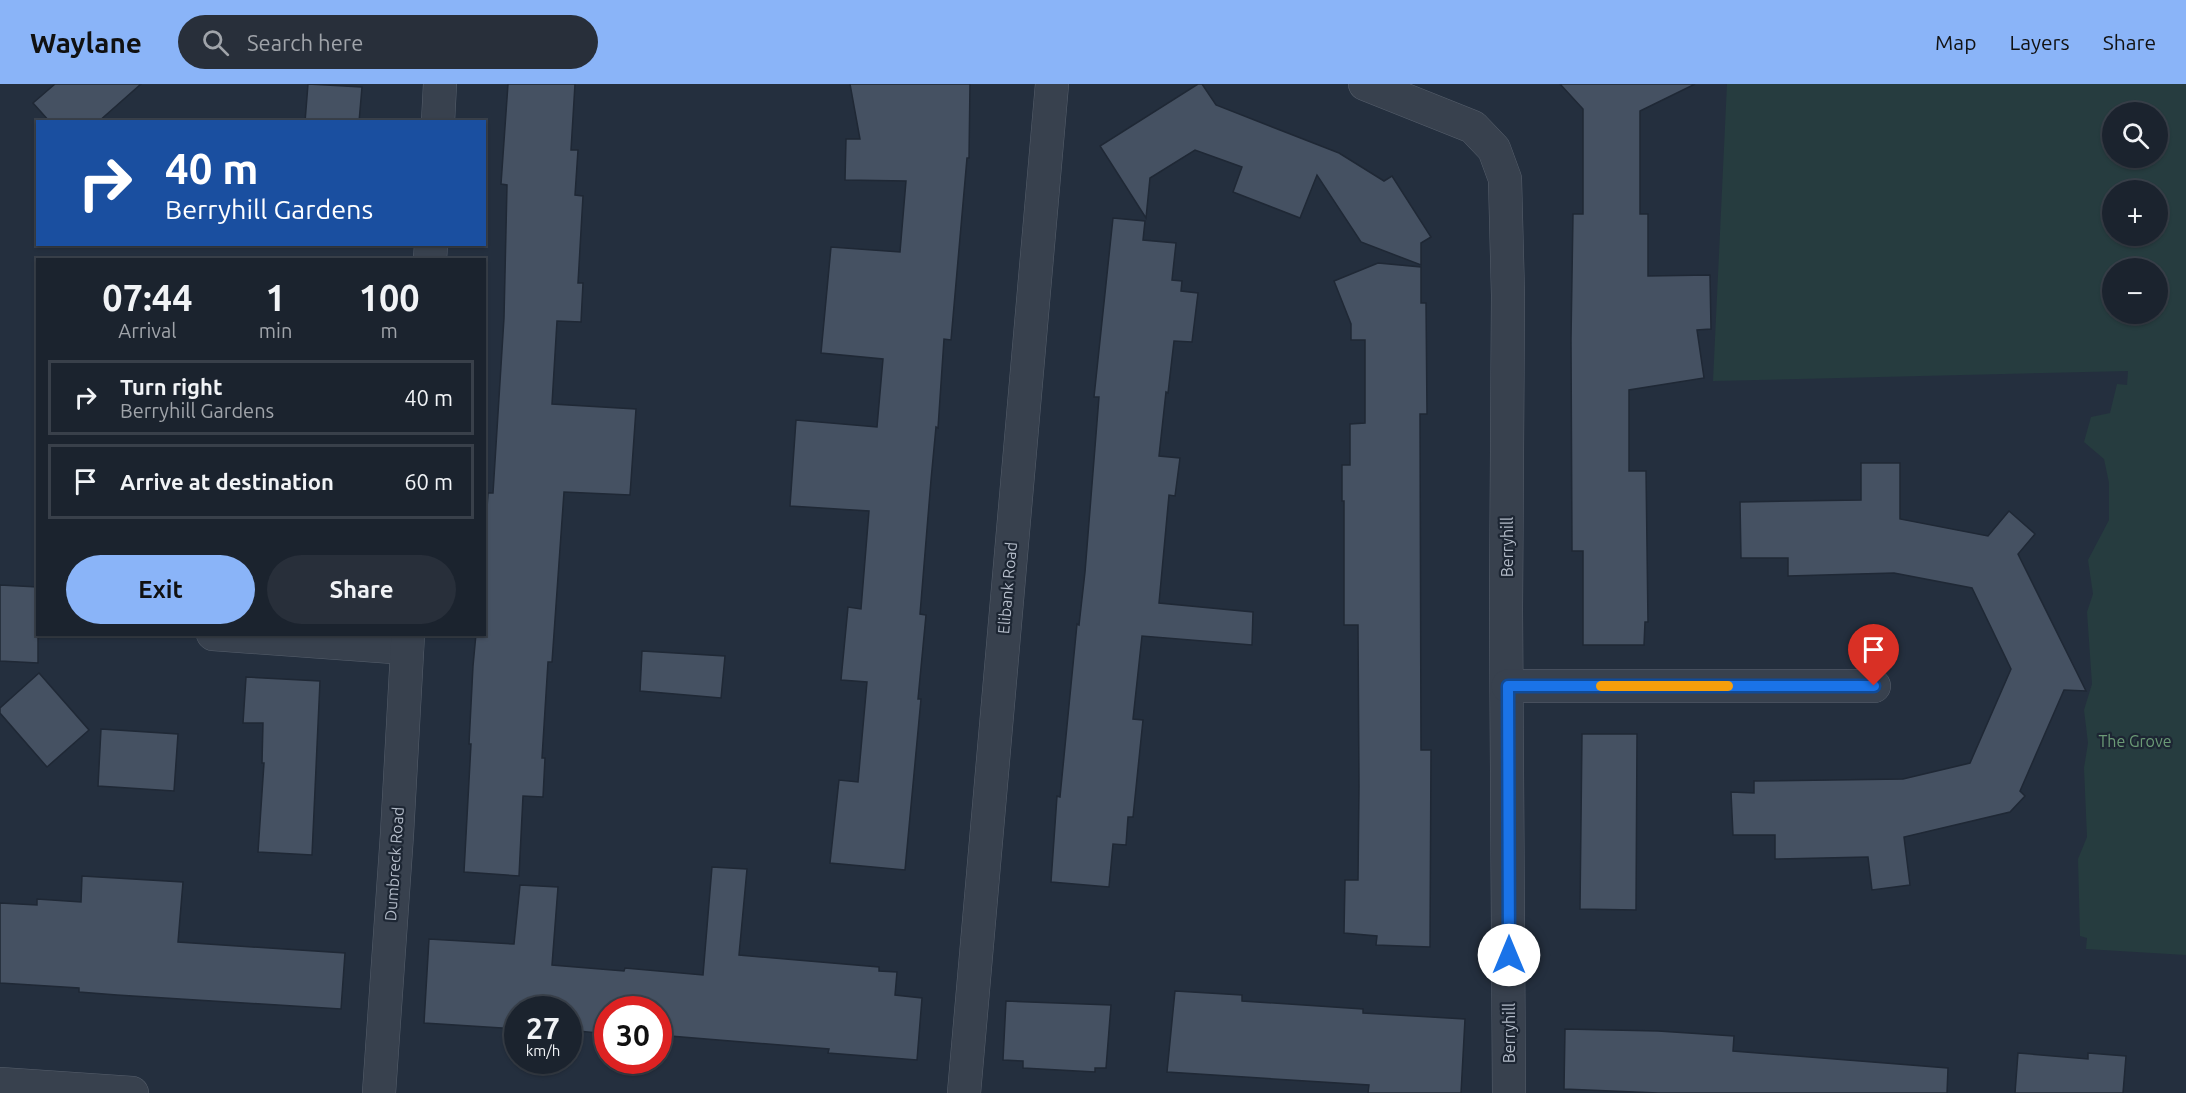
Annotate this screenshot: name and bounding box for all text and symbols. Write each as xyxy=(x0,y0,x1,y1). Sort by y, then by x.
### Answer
search box xyxy=(178,15,598,69)
icon: search xyxy=(199,26,232,59)
text: Waylane xyxy=(30,27,142,58)
text: Search here xyxy=(247,30,363,55)
text: Map xyxy=(1935,30,1976,54)
text: Layers xyxy=(2009,30,2070,54)
text: Share xyxy=(2103,30,2156,54)
map controls xyxy=(2102,102,2168,324)
button: search xyxy=(2102,102,2168,168)
icon: right xyxy=(66,144,144,222)
text: 40 m xyxy=(165,145,259,192)
button: + xyxy=(2102,180,2168,246)
text: Berryhill Gardens xyxy=(165,194,373,224)
button: − xyxy=(2102,258,2168,324)
text: 07:44 xyxy=(102,277,192,318)
text: 1 xyxy=(265,277,286,318)
text: 100 xyxy=(359,277,420,318)
text: Arrival xyxy=(118,319,177,342)
text: min xyxy=(259,319,292,342)
text: m xyxy=(381,319,398,342)
text: Turn right xyxy=(120,374,222,399)
icon: right xyxy=(69,381,102,414)
text: 40 m xyxy=(404,385,453,410)
text: Berryhill Gardens xyxy=(120,399,274,422)
icon: arrive xyxy=(69,465,102,498)
text: Arrive at destination xyxy=(120,469,334,494)
text: 60 m xyxy=(404,469,453,494)
street label: Berryhill xyxy=(1498,517,1516,577)
street label: Elibank Road xyxy=(994,541,1020,635)
button: Exit xyxy=(66,555,255,624)
button: Share xyxy=(267,555,456,624)
pin xyxy=(1848,624,1899,686)
icon: arrive xyxy=(1857,633,1890,666)
park label: The Grove xyxy=(2098,732,2172,750)
street label: Dumbreck Road xyxy=(381,806,407,922)
position arrow xyxy=(1477,923,1541,987)
speed limit sign: 30 xyxy=(594,996,672,1074)
street label: Berryhill xyxy=(1500,1003,1518,1063)
text: 27 xyxy=(526,1011,560,1045)
text: km/h xyxy=(526,1042,560,1059)

